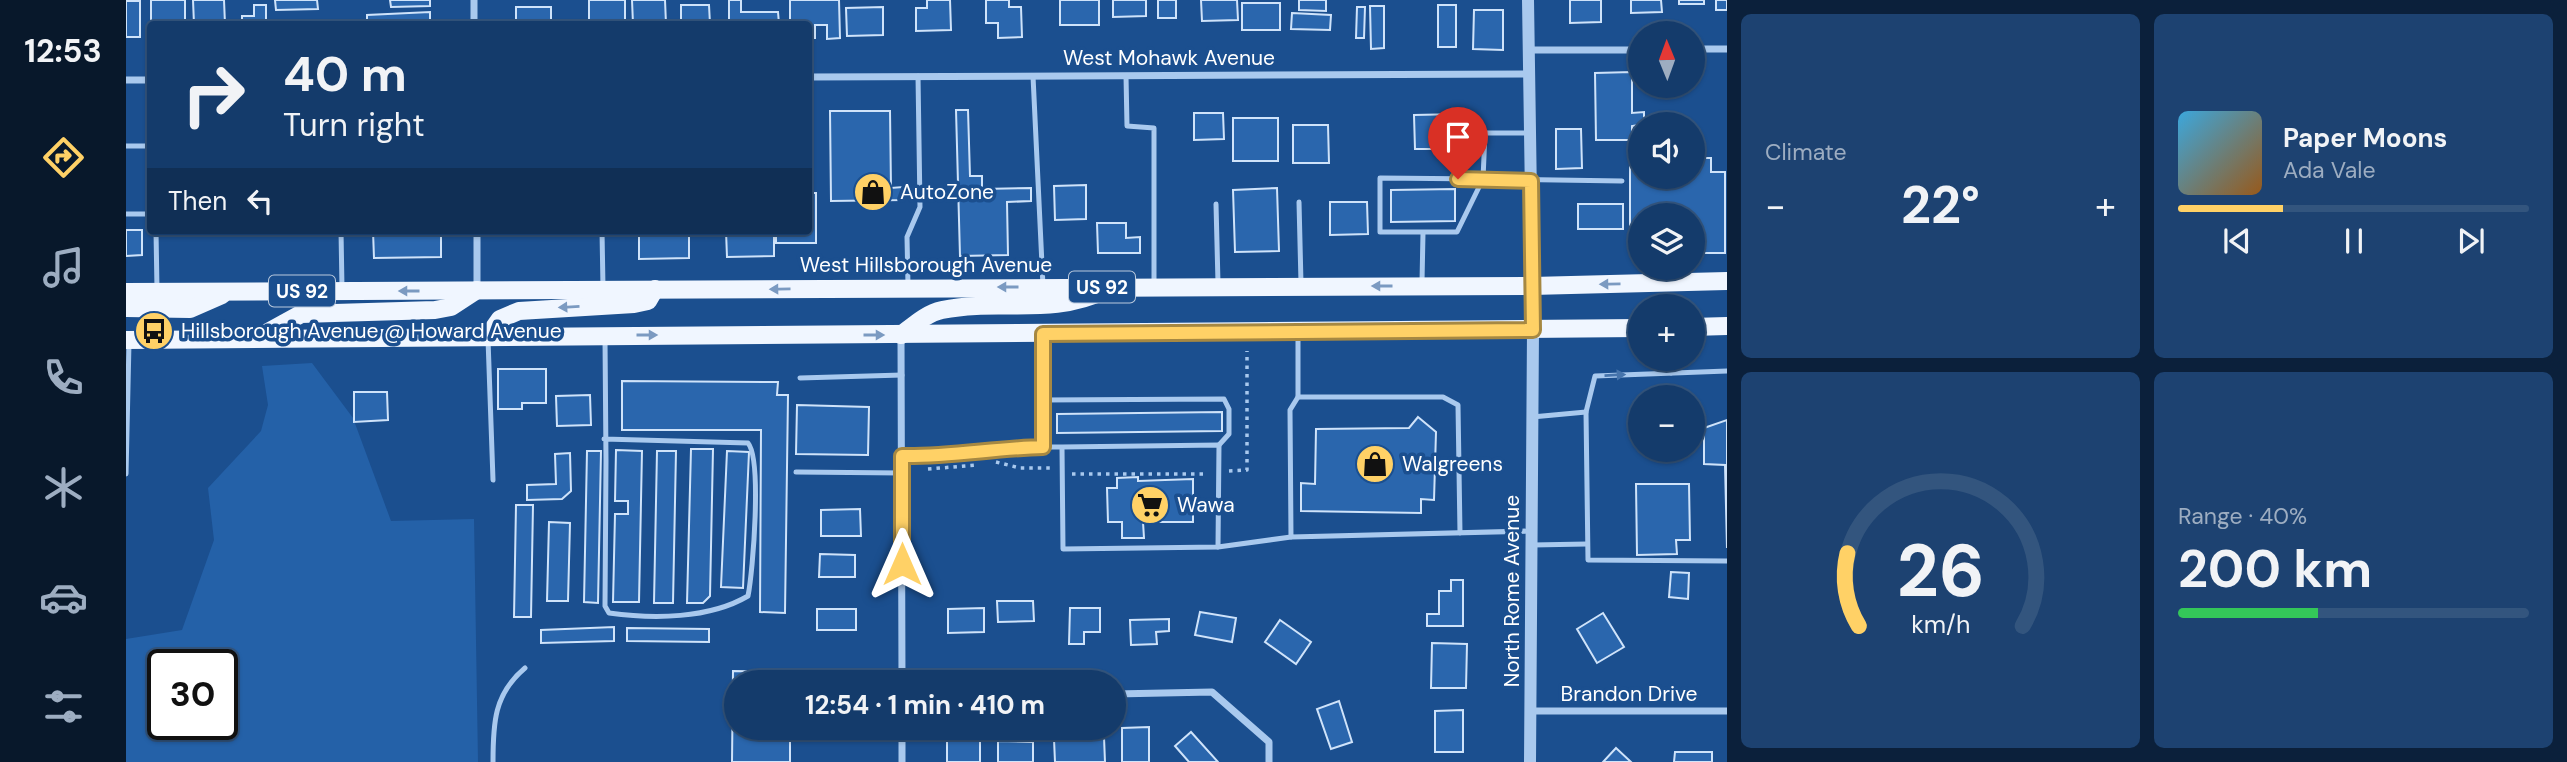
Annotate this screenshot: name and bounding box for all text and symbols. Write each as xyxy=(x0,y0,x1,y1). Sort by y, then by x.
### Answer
north arrow xyxy=(1628,21,1704,98)
map controls xyxy=(1628,21,1705,462)
text: 12:53 xyxy=(24,30,102,72)
text: 40 m xyxy=(283,42,407,106)
street label: West Mohawk Avenue xyxy=(1063,44,1275,72)
icon: right xyxy=(168,49,259,140)
text: Turn right xyxy=(283,104,425,146)
pin xyxy=(1428,107,1488,179)
button: sound xyxy=(1628,112,1705,189)
icon: arrive xyxy=(1439,118,1477,156)
text: Paper Moons xyxy=(2283,121,2447,155)
icon: directions xyxy=(39,133,88,182)
text: Climate xyxy=(1765,137,1847,167)
text: Ada Vale xyxy=(2283,155,2376,185)
shop icon: AutoZone xyxy=(852,171,894,213)
text: 22° xyxy=(1901,171,1980,239)
place label: AutoZone xyxy=(900,178,994,206)
text: − xyxy=(1765,181,1786,231)
text: + xyxy=(2095,181,2116,231)
icon: left xyxy=(241,182,279,220)
text: Then xyxy=(168,184,227,218)
button: layers xyxy=(1628,203,1705,280)
icon: previous xyxy=(2218,222,2256,260)
icon: pause xyxy=(2335,222,2373,260)
icon: next xyxy=(2452,222,2490,260)
icon: music xyxy=(39,243,88,292)
street label: West Hillsborough Avenue xyxy=(800,251,1052,279)
road number: US 92 xyxy=(1069,272,1135,302)
road number: US 92 xyxy=(269,276,335,306)
one-way arrow xyxy=(1599,278,1621,290)
one-way arrow xyxy=(1371,280,1393,292)
one-way arrow xyxy=(997,282,1019,293)
one-way arrow xyxy=(769,283,791,295)
one-way arrow xyxy=(398,285,420,297)
button: + xyxy=(1628,294,1705,371)
one-way arrow xyxy=(558,302,580,313)
bus stop icon: Hillsborough Avenue @ Howard Avenue xyxy=(133,310,175,352)
place label: Hillsborough Avenue @ Howard Avenue xyxy=(181,317,562,345)
one-way arrow xyxy=(636,329,658,341)
one-way arrow xyxy=(863,329,885,341)
icon: phone xyxy=(39,353,88,402)
one-way arrow xyxy=(1604,370,1626,381)
button: − xyxy=(1628,385,1705,462)
shop icon: Walgreens xyxy=(1354,443,1396,485)
place label: Walgreens xyxy=(1402,450,1503,478)
icon: climate xyxy=(39,463,88,512)
supermarket icon: Wawa xyxy=(1129,484,1171,526)
place label: Wawa xyxy=(1177,491,1235,519)
street label: North Rome Avenue xyxy=(1498,495,1526,687)
text: Range · 40% xyxy=(2178,501,2307,531)
text: 26 xyxy=(1896,524,1985,619)
position arrow xyxy=(865,527,939,601)
text: 200 km xyxy=(2178,535,2372,603)
icon: car xyxy=(39,573,88,622)
text: km/h xyxy=(1911,608,1970,641)
speed limit sign: 30 xyxy=(147,649,238,740)
street label: Brandon Drive xyxy=(1561,680,1698,708)
icon: filters xyxy=(39,682,88,731)
text: 12:54 · 1 min · 410 m xyxy=(805,688,1045,722)

